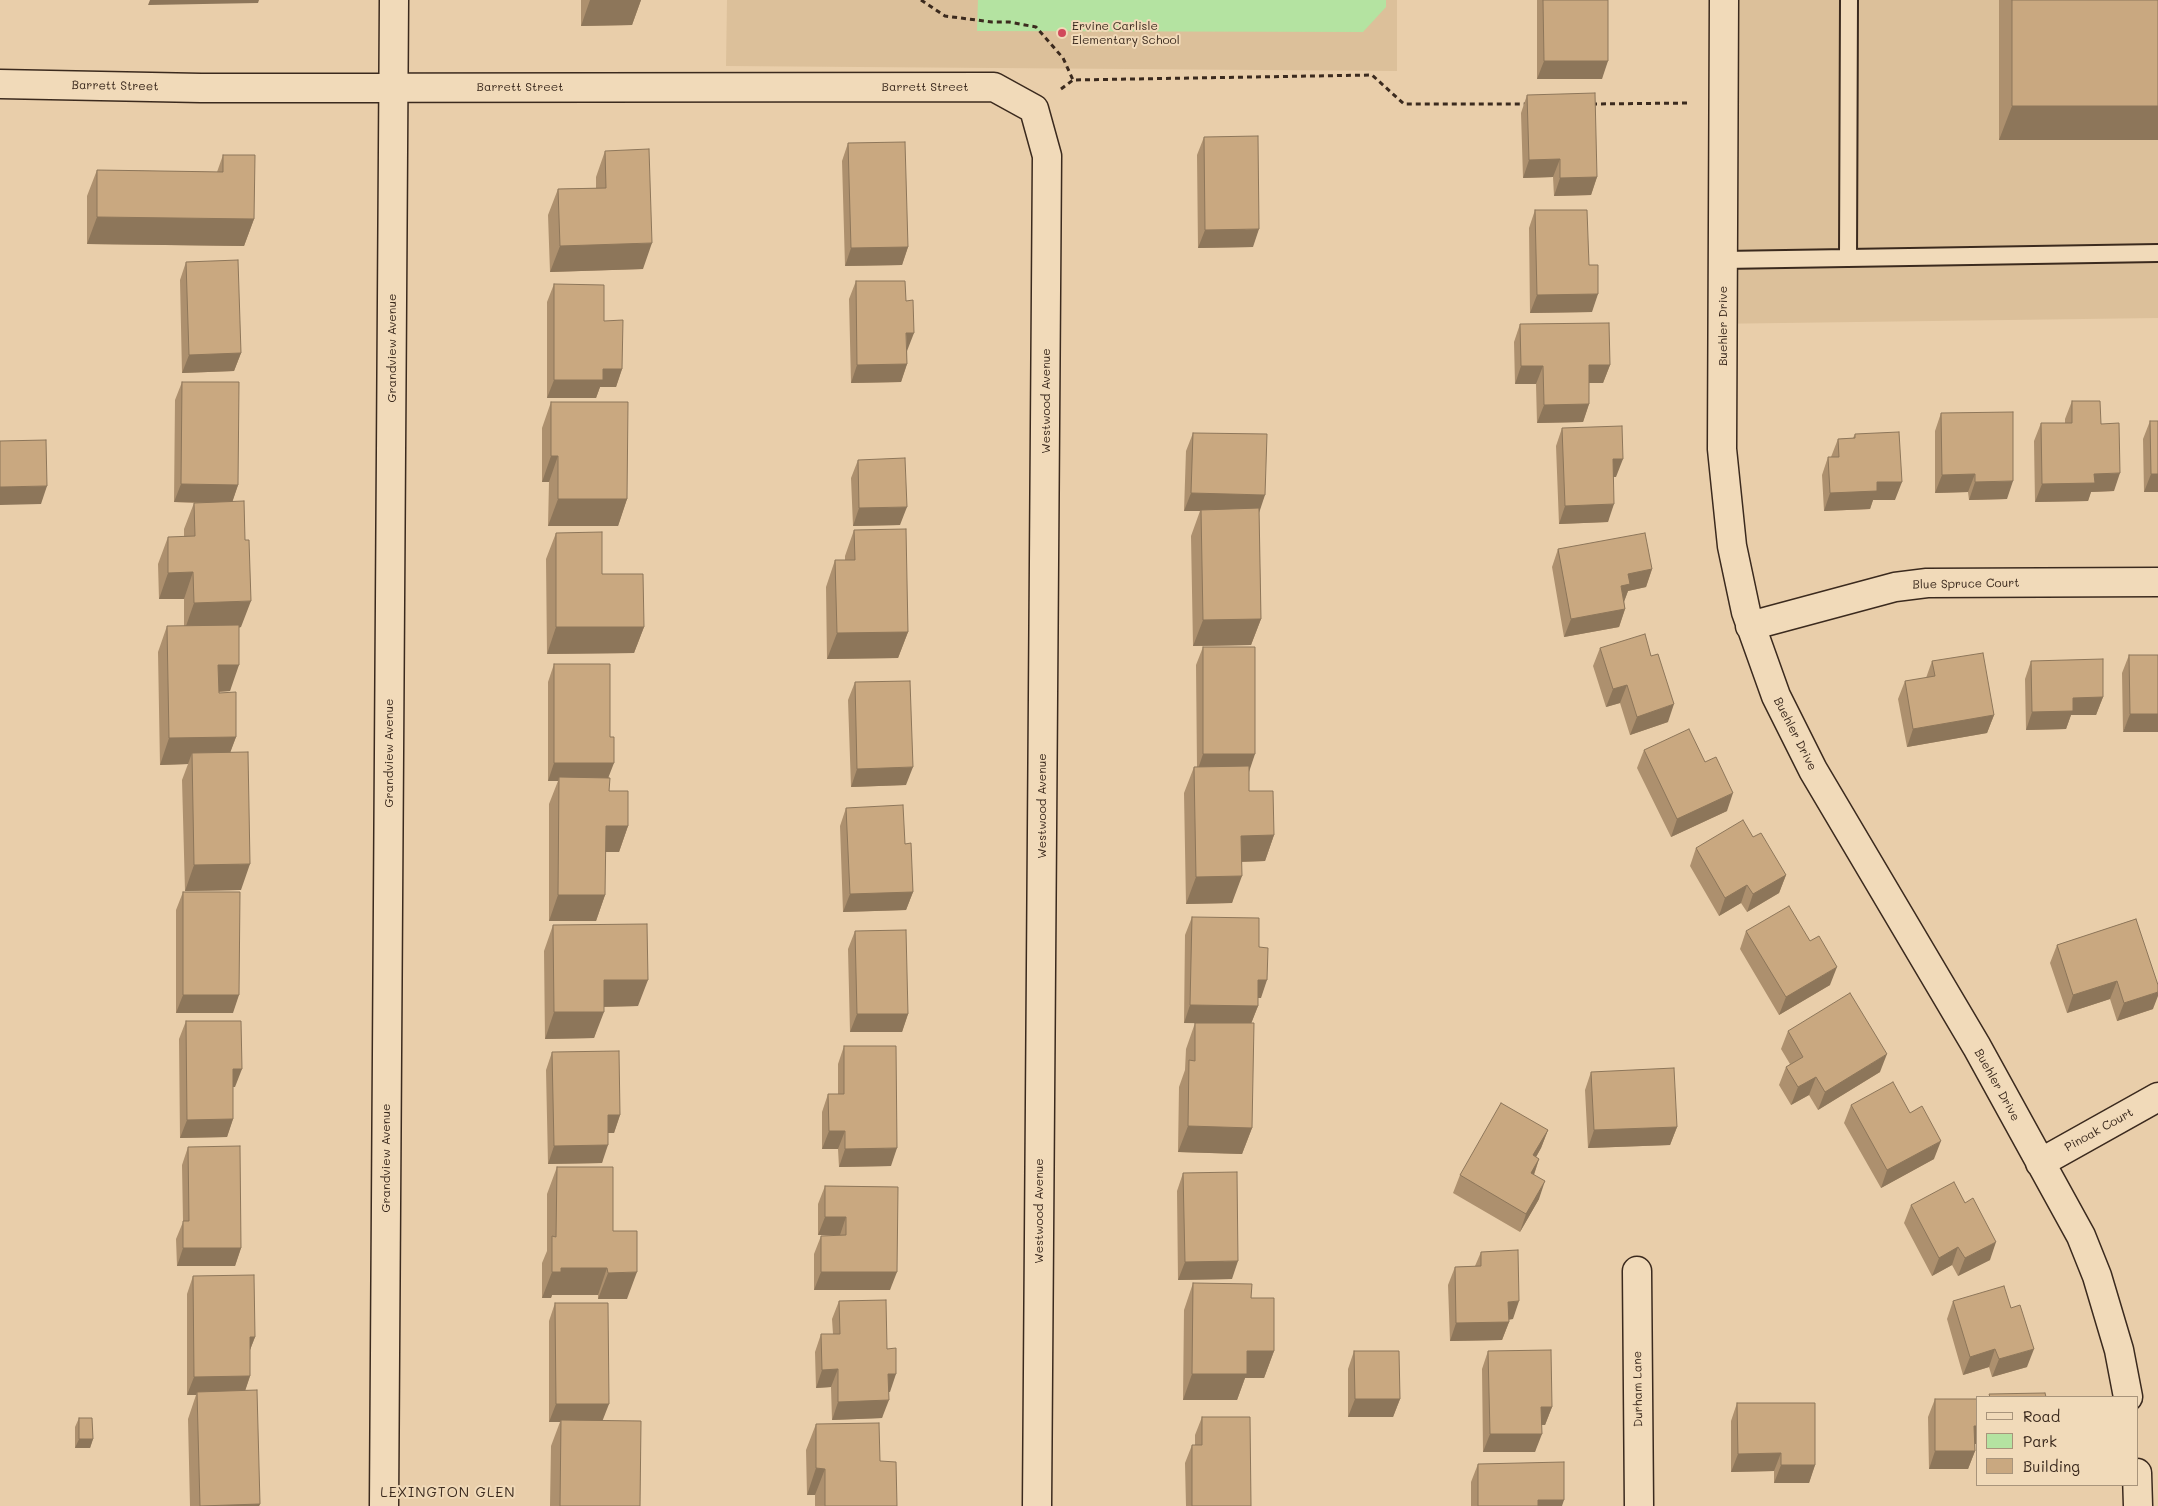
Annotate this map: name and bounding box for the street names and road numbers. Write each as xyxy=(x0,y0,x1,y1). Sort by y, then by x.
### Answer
street label: Barrett Street xyxy=(71,78,159,94)
street label: Barrett Street xyxy=(477,80,563,94)
street label: Barrett Street xyxy=(882,80,968,94)
street label: Buehler Drive xyxy=(1716,286,1730,366)
street label: Grandview Avenue xyxy=(385,294,399,402)
street label: Westwood Avenue xyxy=(1039,348,1053,454)
street label: Blue Spruce Court xyxy=(1912,576,2020,592)
street label: Buehler Drive xyxy=(1770,695,1820,773)
street label: Grandview Avenue xyxy=(382,699,396,807)
street label: Westwood Avenue xyxy=(1035,753,1049,859)
street label: Buehler Drive xyxy=(1971,1046,2023,1124)
street label: Grandview Avenue xyxy=(379,1104,393,1212)
street label: Pinoak Court xyxy=(2062,1105,2136,1155)
street label: Westwood Avenue xyxy=(1032,1158,1046,1264)
street label: Durham Lane xyxy=(1630,1351,1646,1427)

